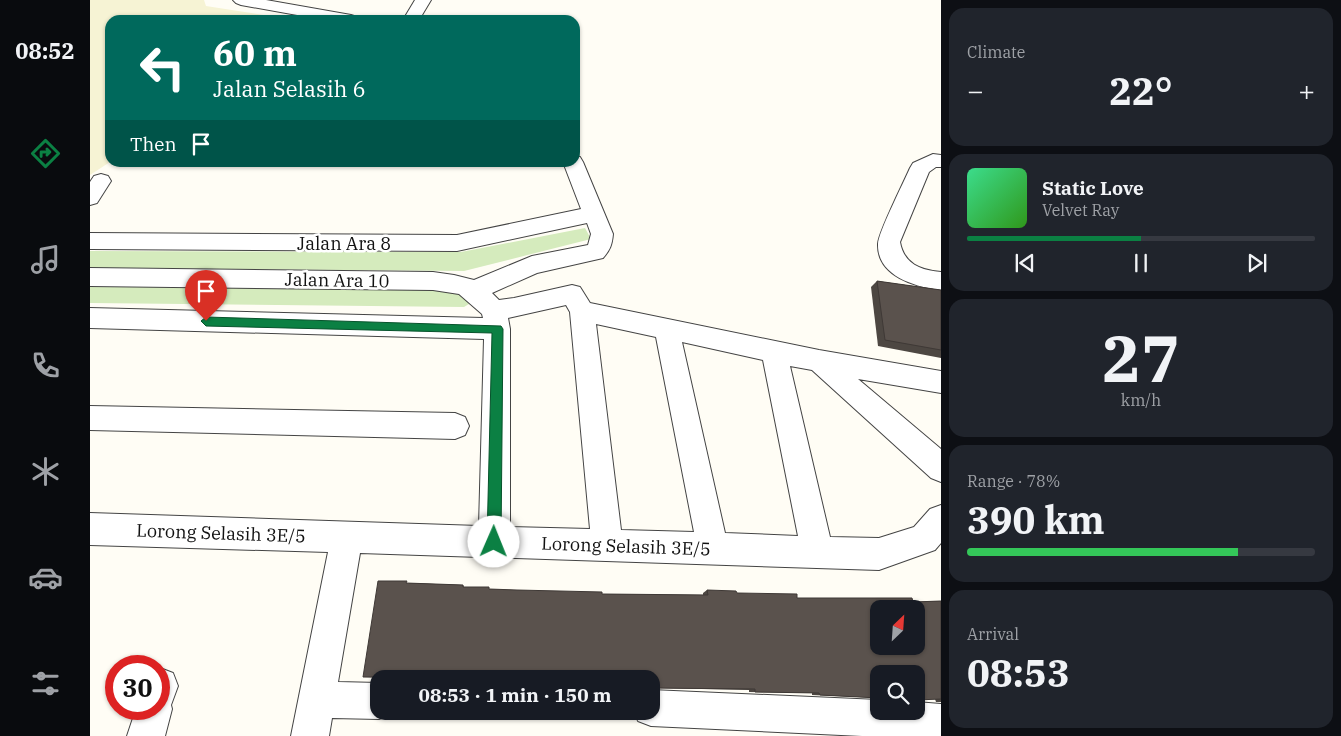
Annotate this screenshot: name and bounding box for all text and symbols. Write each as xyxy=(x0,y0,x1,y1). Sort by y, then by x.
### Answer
text: 60 m xyxy=(213,30,297,76)
icon: left xyxy=(130,35,195,100)
text: 08:52 xyxy=(15,36,75,65)
text: Climate xyxy=(967,42,1025,62)
text: 22° xyxy=(1109,66,1173,115)
text: − xyxy=(967,72,984,109)
text: + xyxy=(1298,72,1315,109)
text: Jalan Selasih 6 xyxy=(213,74,366,103)
icon: arrive xyxy=(187,130,215,158)
text: Then xyxy=(130,132,177,156)
icon: directions xyxy=(28,136,63,171)
text: Static Love xyxy=(1042,176,1144,200)
text: Velvet Ray xyxy=(1042,200,1119,220)
street label: Jalan Ara 8 xyxy=(297,232,391,255)
icon: music xyxy=(28,242,63,277)
icon: previous xyxy=(1011,249,1039,277)
icon: pause xyxy=(1127,249,1155,277)
icon: next xyxy=(1243,249,1271,277)
street label: Jalan Ara 10 xyxy=(284,268,390,292)
pin xyxy=(185,270,227,321)
icon: arrive xyxy=(192,277,220,305)
text: 27 xyxy=(1102,315,1180,400)
icon: phone xyxy=(28,348,63,383)
text: km/h xyxy=(1121,390,1161,410)
icon: climate xyxy=(28,454,63,489)
text: Range · 78% xyxy=(967,471,1060,491)
text: 390 km xyxy=(967,495,1105,544)
position arrow xyxy=(467,515,519,567)
street label: Lorong Selasih 3E/5 xyxy=(136,519,306,547)
street label: Lorong Selasih 3E/5 xyxy=(541,532,711,560)
icon: car xyxy=(28,560,63,595)
north arrow xyxy=(870,600,925,655)
map controls xyxy=(870,600,925,720)
text: Arrival xyxy=(967,624,1019,644)
text: 08:53 xyxy=(967,648,1070,697)
speed limit sign: 30 xyxy=(105,655,170,720)
button: search xyxy=(870,665,925,720)
icon: filters xyxy=(28,666,63,701)
text: 08:53 · 1 min · 150 m xyxy=(419,683,611,707)

